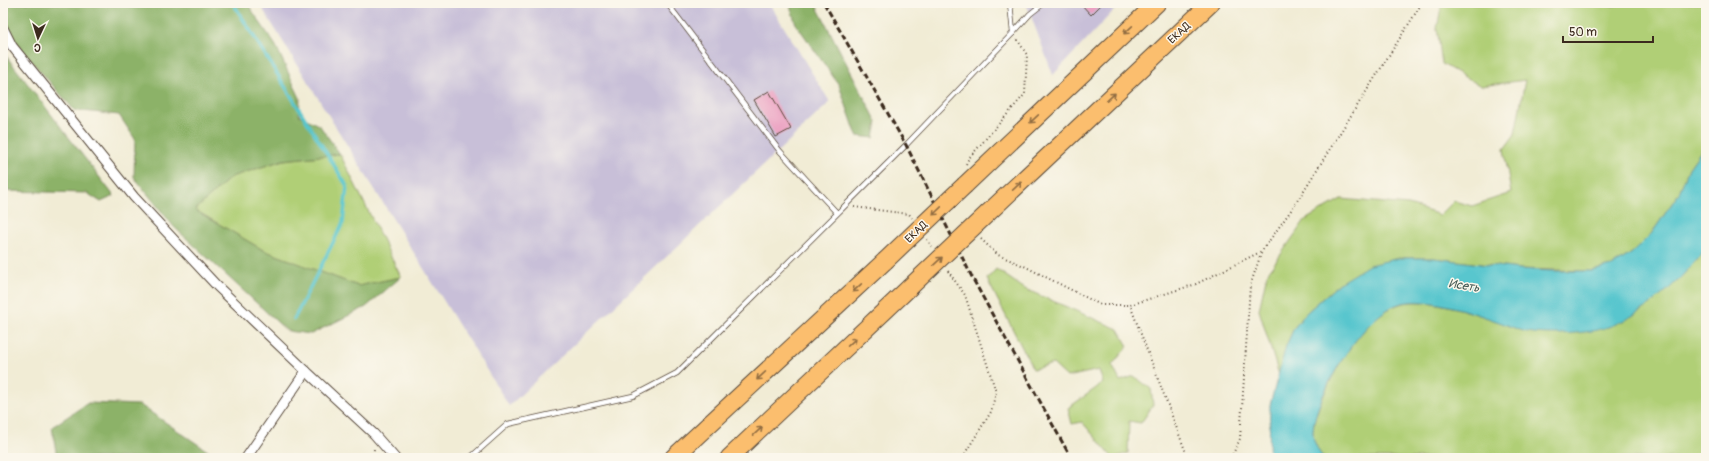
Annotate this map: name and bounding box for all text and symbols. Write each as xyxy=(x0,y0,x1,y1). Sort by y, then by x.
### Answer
north arrow xyxy=(18,18,58,58)
scale bar xyxy=(1563,18,1653,44)
street label: ЕКАД xyxy=(1165,19,1193,47)
one-way arrow xyxy=(1123,25,1133,35)
text: 50 m xyxy=(1569,25,1597,40)
text: С xyxy=(33,41,41,54)
one-way arrow xyxy=(1106,92,1116,102)
one-way arrow xyxy=(1029,115,1039,124)
one-way arrow xyxy=(1012,182,1022,191)
one-way arrow xyxy=(932,207,942,216)
street label: ЕКАД xyxy=(902,218,930,246)
one-way arrow xyxy=(933,256,943,266)
water label: Исеть xyxy=(1448,276,1481,296)
one-way arrow xyxy=(851,283,862,292)
one-way arrow xyxy=(847,337,857,347)
one-way arrow xyxy=(756,371,766,381)
one-way arrow xyxy=(753,426,763,436)

